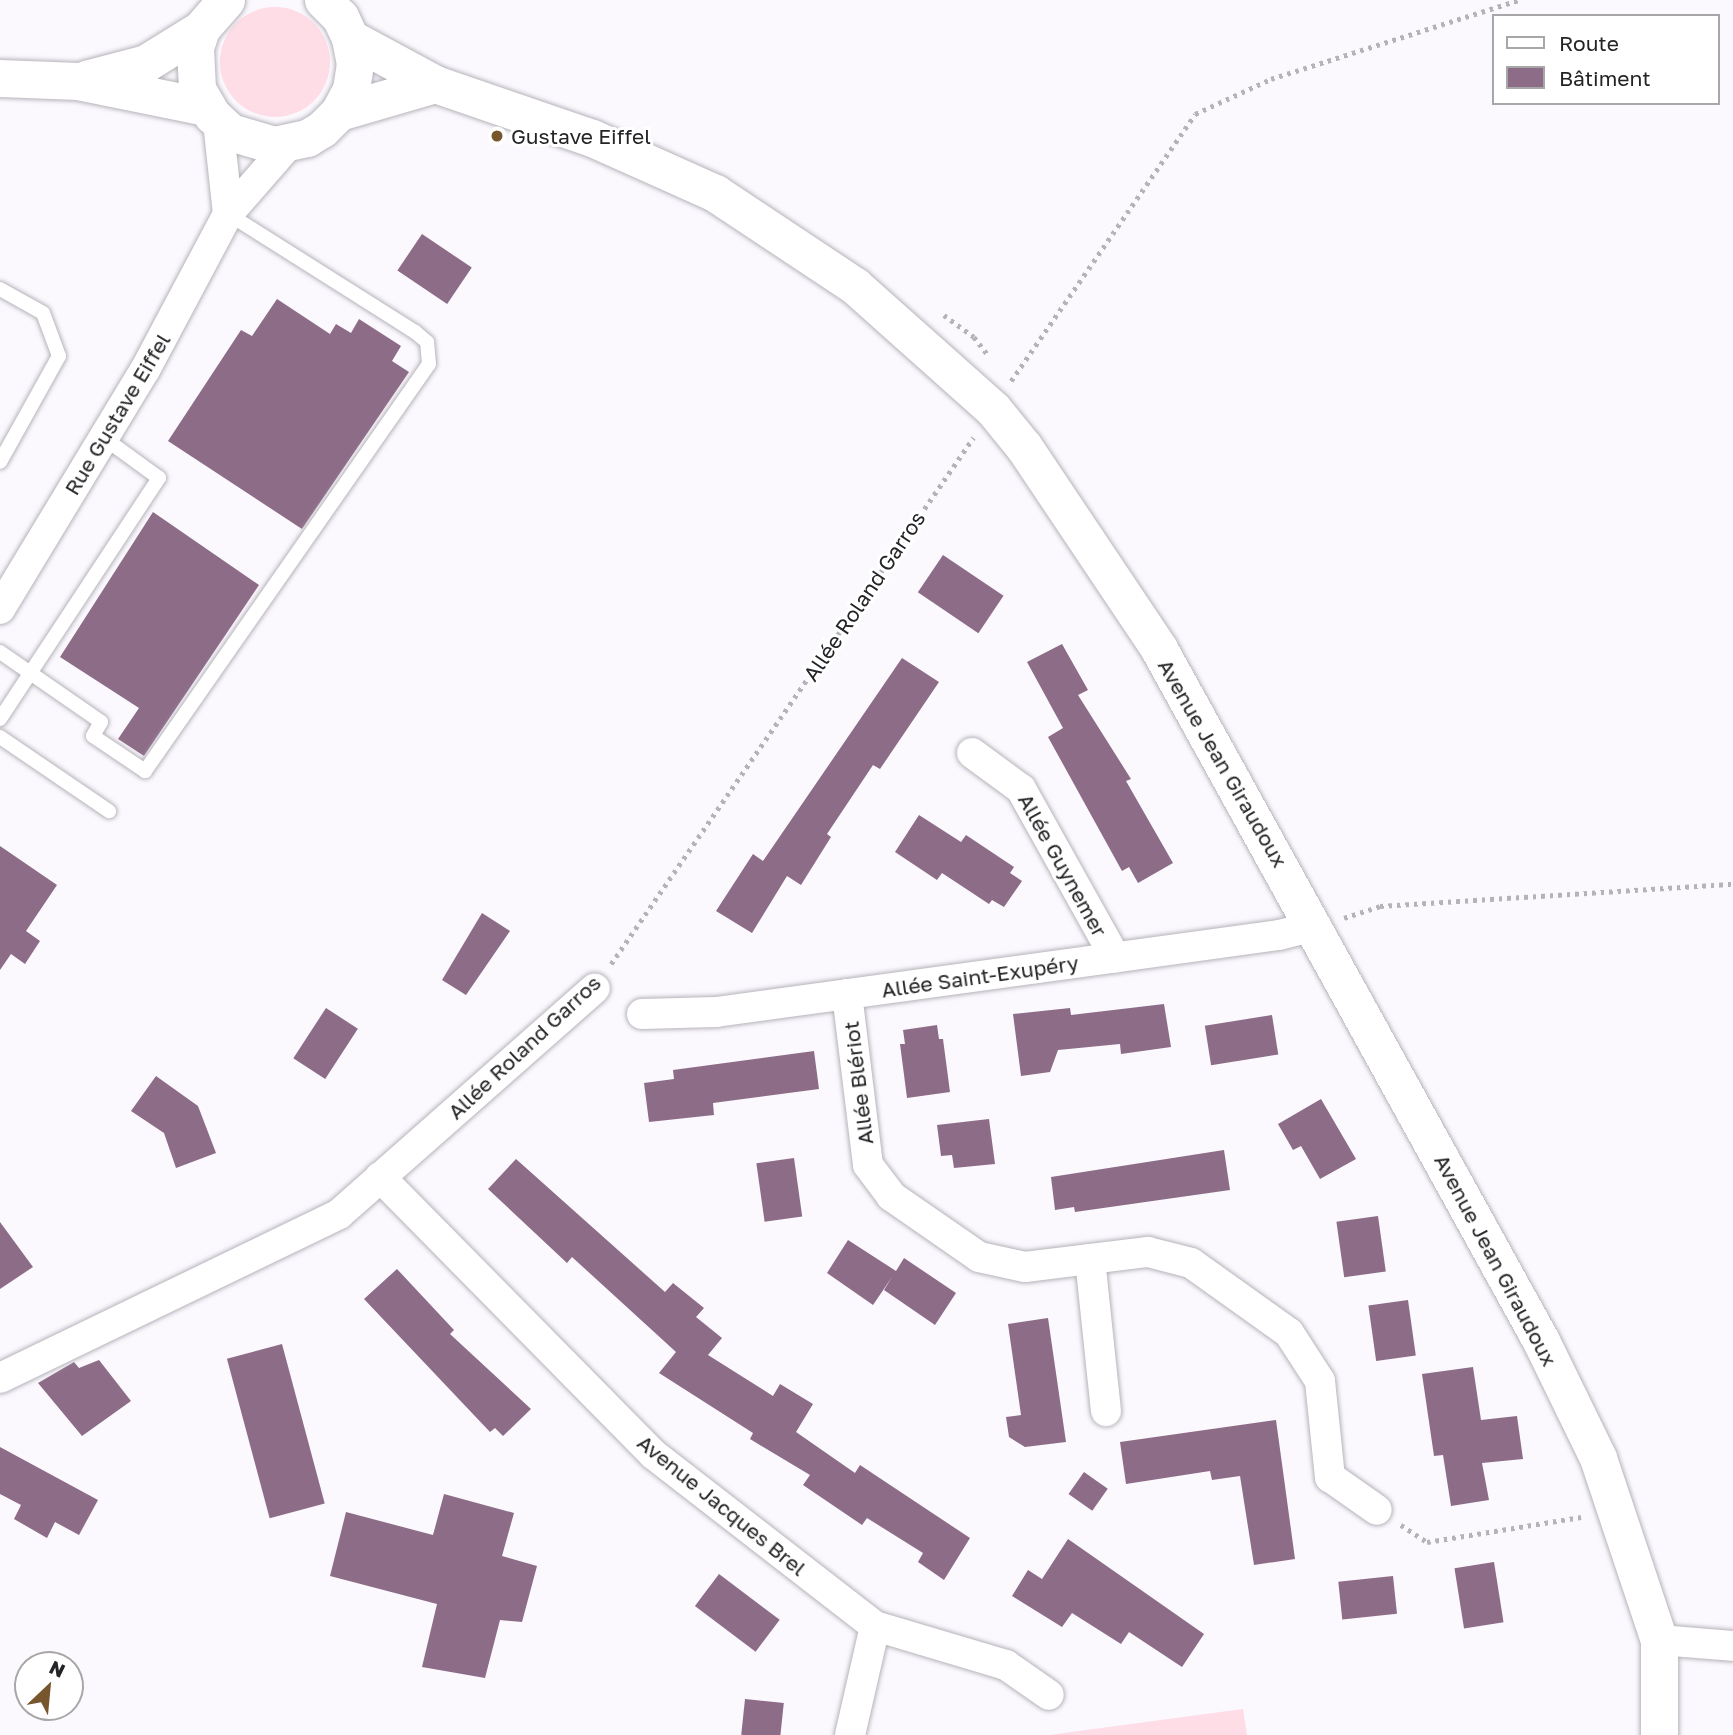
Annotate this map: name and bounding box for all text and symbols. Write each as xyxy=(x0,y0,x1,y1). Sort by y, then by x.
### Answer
legend xyxy=(1492,14,1719,105)
text: Route xyxy=(1559,30,1619,56)
text: Bâtiment xyxy=(1559,65,1651,91)
place label: Gustave Eiffel xyxy=(511,123,651,149)
marker: Gustave Eiffel xyxy=(489,128,505,144)
street label: Rue Gustave Eiffel xyxy=(59,329,175,499)
street label: Allée Roland Garros xyxy=(798,506,930,686)
street label: Avenue Jean Giraudoux xyxy=(1153,655,1293,871)
street label: Allée Guynemer xyxy=(1013,789,1113,941)
street label: Allée Saint-Exupéry xyxy=(880,950,1080,1002)
street label: Allée Roland Garros xyxy=(442,970,606,1124)
street label: Allée Blériot xyxy=(838,1020,878,1146)
street label: Avenue Jean Giraudoux xyxy=(1429,1150,1563,1370)
street label: Avenue Jacques Brel xyxy=(633,1429,811,1581)
north arrow xyxy=(14,1651,84,1721)
text: N xyxy=(46,1655,69,1682)

